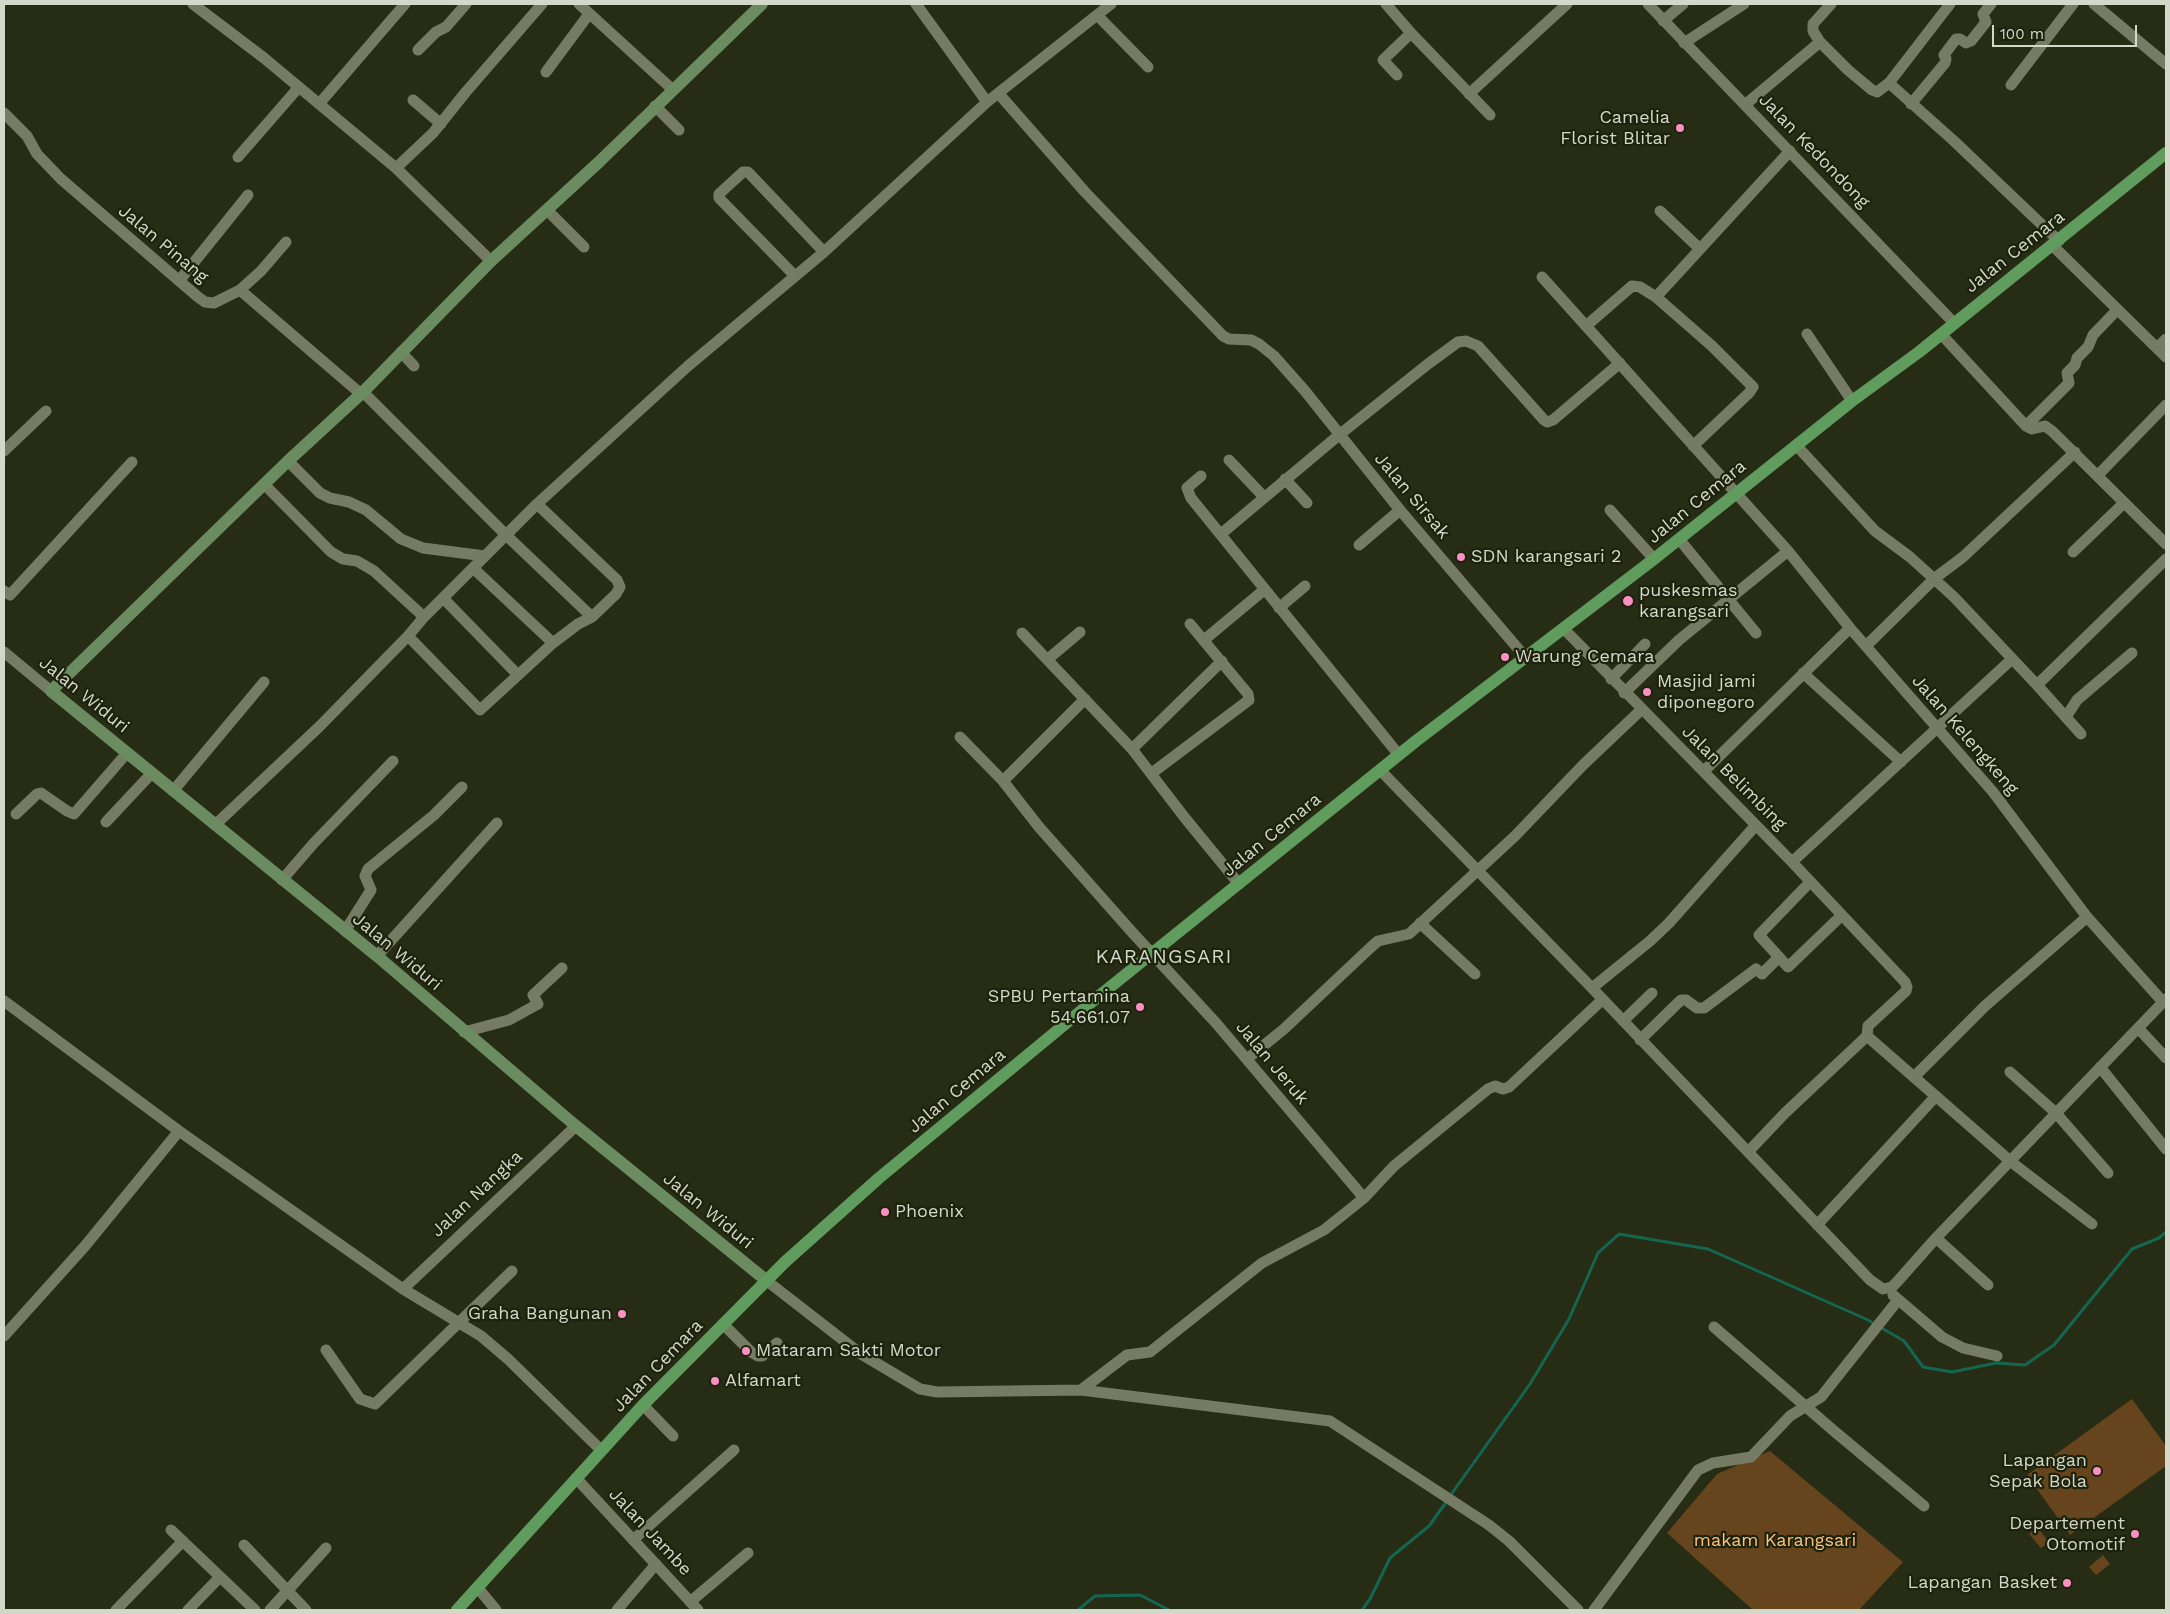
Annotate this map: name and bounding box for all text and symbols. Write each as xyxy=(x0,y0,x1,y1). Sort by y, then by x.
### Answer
scale bar xyxy=(1995,15,2140,47)
text: 100 m xyxy=(2000,25,2044,43)
street label: Jalan Kedondong xyxy=(1754,89,1874,213)
place label: Camelia Florist Blitar xyxy=(1560,107,1670,150)
marker: Camelia Florist Blitar xyxy=(1674,122,1686,134)
street label: Jalan Pinang xyxy=(114,200,212,288)
street label: Jalan Cemara xyxy=(1961,206,2069,298)
street label: Jalan Sirsak xyxy=(1370,448,1454,544)
street label: Jalan Cemara xyxy=(1643,456,1751,548)
place label: SDN karangsari 2 xyxy=(1471,546,1622,568)
marker: SDN karangsari 2 xyxy=(1455,551,1467,563)
place label: puskesmas karangsari xyxy=(1639,580,1737,622)
marker: puskesmas karangsari xyxy=(1621,594,1635,608)
place label: Warung Cemara xyxy=(1515,646,1654,668)
marker: Warung Cemara xyxy=(1499,651,1511,663)
street label: Jalan Widuri xyxy=(35,652,133,738)
place label: Masjid jami diponegoro xyxy=(1657,671,1756,714)
street label: Jalan Kelengkeng xyxy=(1907,671,2023,799)
marker: Masjid jami diponegoro xyxy=(1641,686,1653,698)
street label: Jalan Belimbing xyxy=(1677,721,1791,835)
street label: Jalan Cemara xyxy=(1218,789,1326,881)
street label: Jalan Widuri xyxy=(348,908,446,996)
district label: KARANGSARI xyxy=(1094,945,1234,969)
place label: SPBU Pertamina 54.661.07 xyxy=(988,986,1130,1028)
marker: SPBU Pertamina 54.661.07 xyxy=(1134,1001,1146,1013)
street label: Jalan Jeruk xyxy=(1231,1017,1313,1109)
street label: Jalan Cemara xyxy=(904,1044,1010,1138)
street label: Jalan Nangka xyxy=(427,1146,527,1242)
street label: Jalan Widuri xyxy=(659,1168,757,1254)
place label: Phoenix xyxy=(895,1201,964,1223)
marker: Phoenix xyxy=(879,1206,891,1218)
place label: Graha Bangunan xyxy=(468,1303,612,1325)
marker: Graha Bangunan xyxy=(616,1308,628,1320)
street label: Jalan Cemara xyxy=(608,1315,708,1417)
place label: Mataram Sakti Motor xyxy=(756,1340,941,1362)
marker: Mataram Sakti Motor xyxy=(740,1345,752,1357)
place label: Alfamart xyxy=(725,1370,801,1392)
marker: Alfamart xyxy=(709,1375,721,1387)
place label: Lapangan Sepak Bola xyxy=(1989,1450,2087,1492)
marker: Lapangan Sepak Bola xyxy=(2091,1465,2103,1477)
street label: Jalan Jambe xyxy=(604,1484,696,1580)
place label: Departement Otomotif xyxy=(2009,1513,2125,1556)
marker: Departement Otomotif xyxy=(2129,1528,2141,1540)
park label: makam Karangsari xyxy=(1694,1530,1856,1552)
place label: Lapangan Basket xyxy=(1907,1572,2057,1594)
marker: Lapangan Basket xyxy=(2061,1577,2073,1589)

